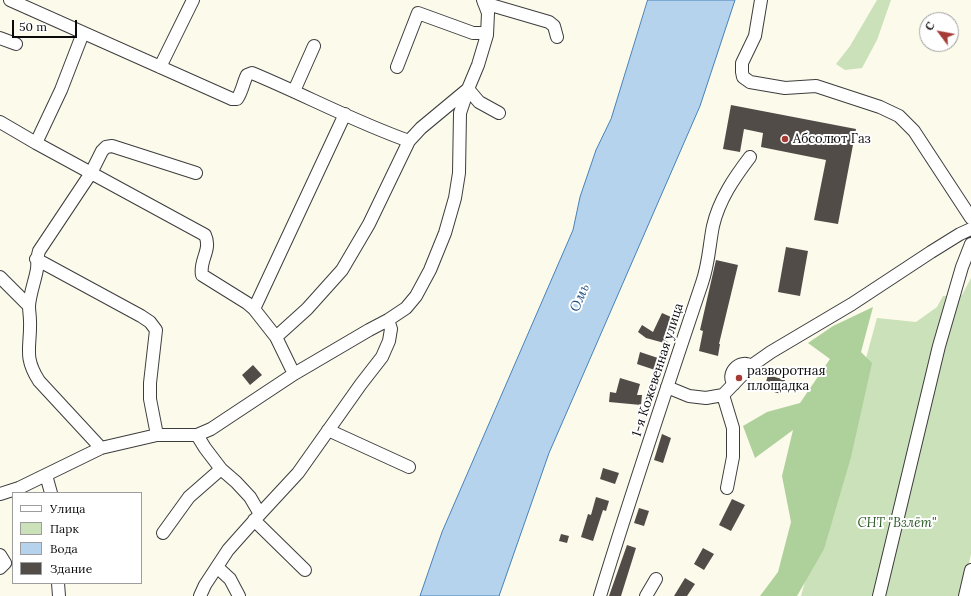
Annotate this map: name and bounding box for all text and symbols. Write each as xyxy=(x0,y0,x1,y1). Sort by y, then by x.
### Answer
scale bar xyxy=(14,12,79,38)
north arrow xyxy=(919,12,959,52)
text: 50 m xyxy=(19,19,47,34)
text: С xyxy=(922,19,938,33)
place label: Абсолют Газ xyxy=(793,131,871,147)
marker: Абсолют Газ xyxy=(780,134,790,144)
water label: Омь xyxy=(567,281,593,315)
street label: 1-я Кожевенная улица xyxy=(629,301,687,439)
place label: разворотная площадка xyxy=(747,363,825,394)
marker: разворотная площадка xyxy=(734,373,744,383)
legend xyxy=(12,492,142,584)
text: Улица xyxy=(50,501,86,516)
park label: СНТ "Взлёт" xyxy=(858,515,936,531)
text: Парк xyxy=(50,521,79,536)
text: Вода xyxy=(50,541,78,556)
text: Здание xyxy=(50,561,92,576)

